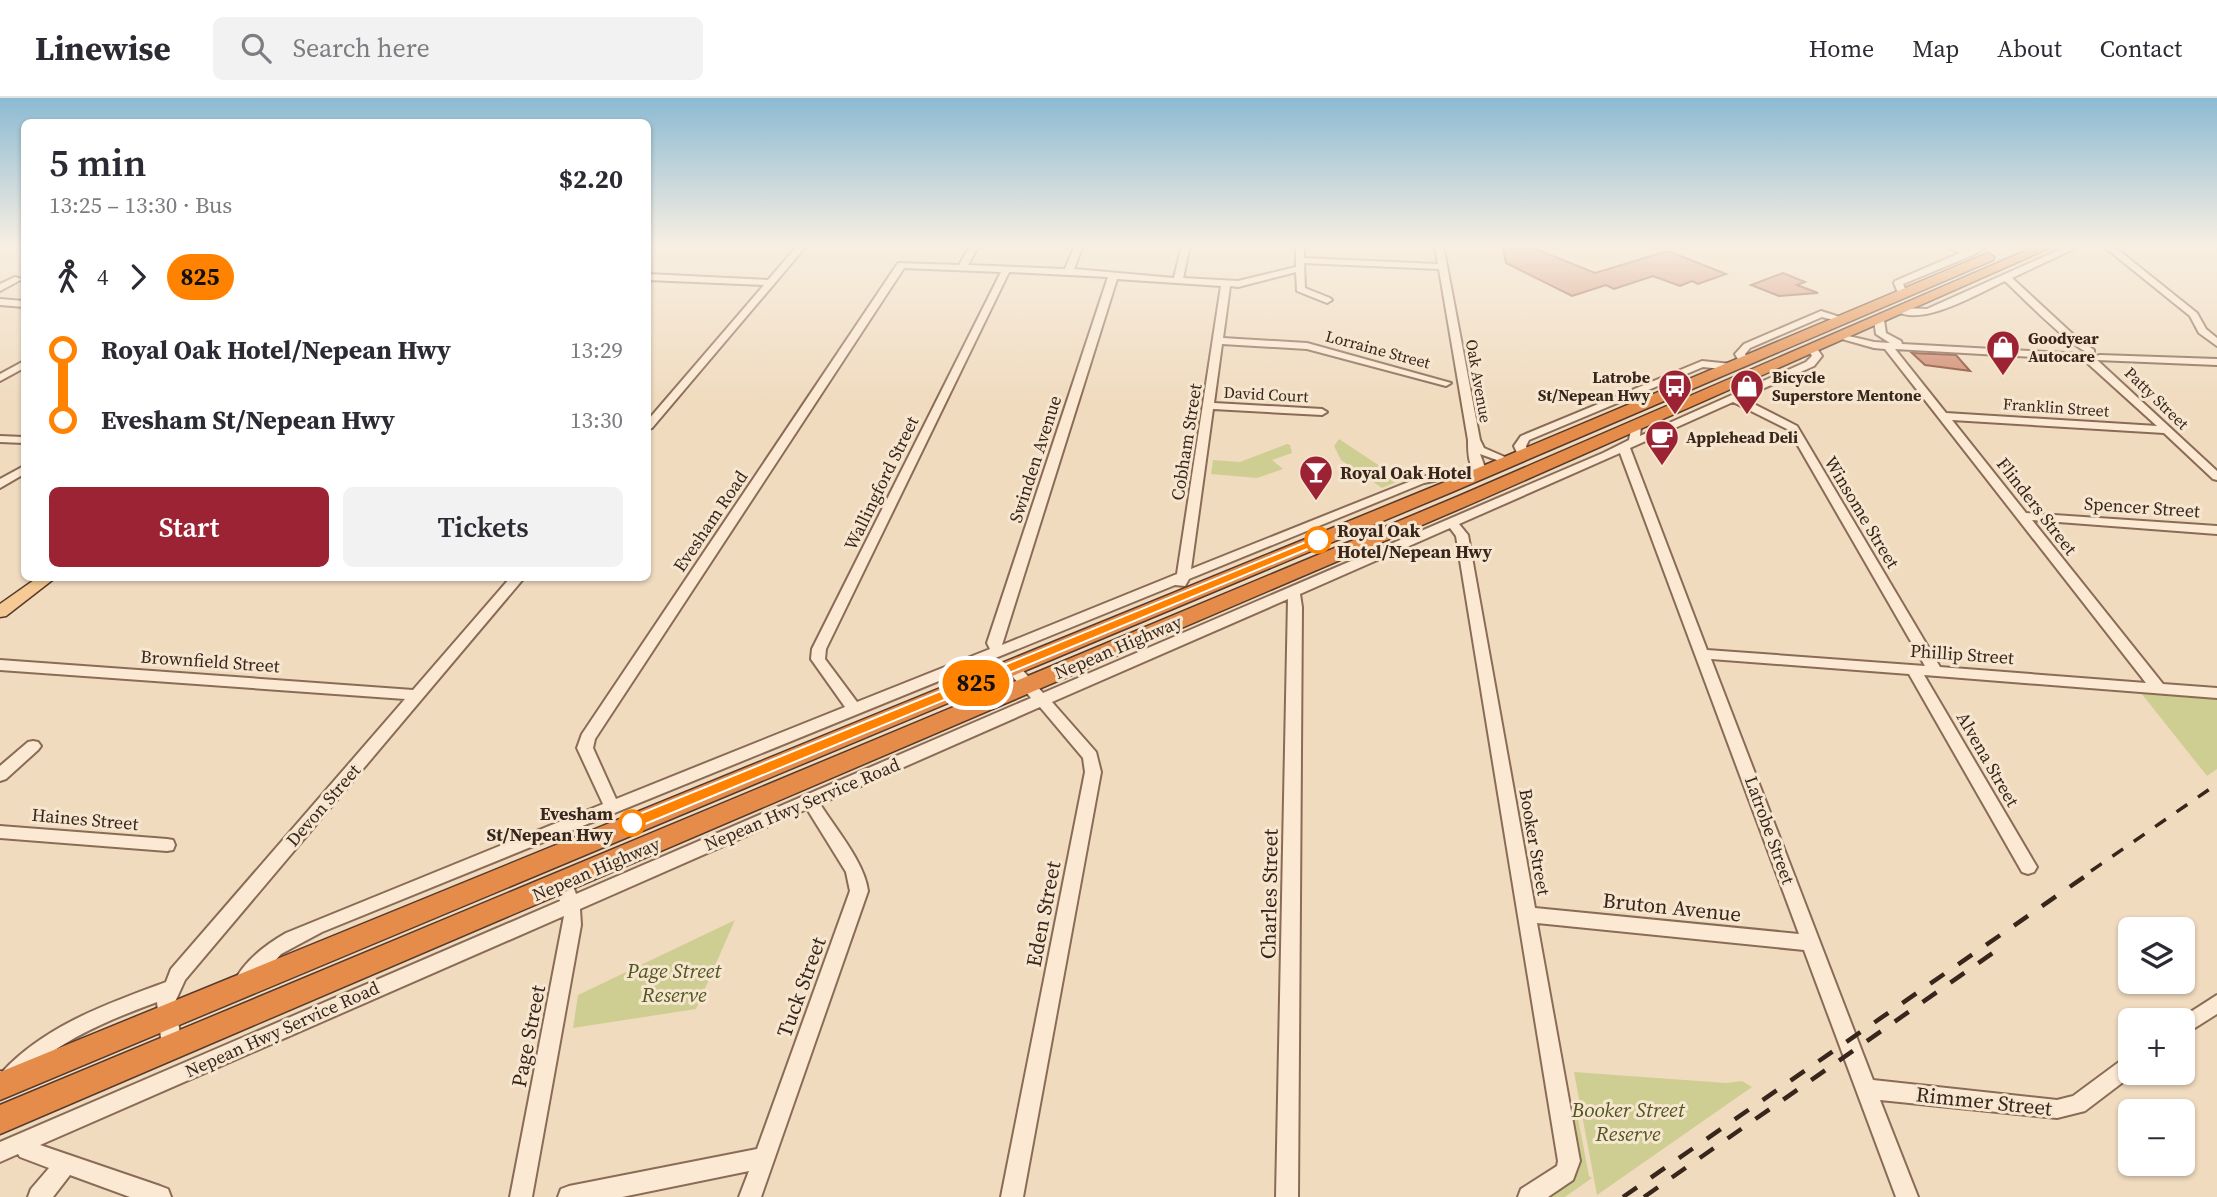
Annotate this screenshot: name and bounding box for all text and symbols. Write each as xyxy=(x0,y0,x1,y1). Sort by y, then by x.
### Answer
search box xyxy=(213,17,703,80)
text: Linewise xyxy=(35,26,171,71)
icon: search xyxy=(237,29,275,67)
text: Search here xyxy=(293,30,430,66)
text: Home xyxy=(1809,32,1874,65)
text: Map xyxy=(1912,32,1959,65)
text: About xyxy=(1997,32,2062,65)
text: Contact xyxy=(2100,32,2182,65)
text: 5 min xyxy=(49,137,147,189)
text: $2.20 xyxy=(559,161,623,197)
text: 13:25 – 13:30 · Bus xyxy=(49,189,232,221)
icon: walk xyxy=(49,258,87,296)
icon: forward xyxy=(119,258,157,296)
text: 825 xyxy=(181,260,220,293)
text: 4 xyxy=(97,261,109,293)
street label: Lorraine Street xyxy=(1323,324,1434,374)
place label: Goodyear Autocare xyxy=(2028,327,2099,367)
shop icon: Goodyear Autocare xyxy=(1984,328,2022,377)
text: Royal Oak Hotel/Nepean Hwy xyxy=(101,332,451,368)
text: 13:29 xyxy=(570,334,623,366)
street label: Oak Avenue xyxy=(1461,337,1497,425)
street label: Patty Street xyxy=(2120,362,2194,435)
place label: Latrobe St/Nepean Hwy xyxy=(1538,366,1650,406)
place label: Bicycle Superstore Mentone xyxy=(1772,366,1921,406)
bus stop icon: Latrobe St/Nepean Hwy xyxy=(1656,367,1694,416)
shop icon: Bicycle Superstore Mentone xyxy=(1728,367,1766,416)
street label: David Court xyxy=(1223,381,1310,407)
street label: Cobham Street xyxy=(1164,382,1208,502)
street label: Swinden Avenue xyxy=(1003,392,1067,526)
street label: Franklin Street xyxy=(2002,392,2111,422)
text: Evesham St/Nepean Hwy xyxy=(101,402,395,438)
text: 13:30 xyxy=(570,404,623,436)
street label: Wallingford Street xyxy=(838,412,924,554)
cafe icon: Applehead Deli xyxy=(1643,418,1681,467)
place label: Applehead Deli xyxy=(1686,426,1798,448)
street label: Winsome Street xyxy=(1819,451,1906,573)
street label: Flinders Street xyxy=(1991,452,2083,560)
bar icon: Royal Oak Hotel xyxy=(1297,453,1335,502)
place label: Royal Oak Hotel xyxy=(1340,460,1472,485)
street label: Evesham Road xyxy=(667,465,753,577)
button: Start xyxy=(49,487,329,567)
button: Tickets xyxy=(343,487,623,567)
street label: Spencer Street xyxy=(2083,490,2201,524)
place label: Royal Oak Hotel/Nepean Hwy xyxy=(1337,518,1492,564)
marker: Royal Oak Hotel/Nepean Hwy xyxy=(1305,527,1331,553)
street label: Nepean Highway xyxy=(1050,609,1186,685)
street label: Phillip Street xyxy=(1909,638,2015,670)
street label: Brownfield Street xyxy=(140,644,281,678)
line badge: 825 xyxy=(936,660,1016,706)
text: 825 xyxy=(956,666,996,699)
street label: Alvena Street xyxy=(1951,707,2025,811)
street label: Nepean Hwy Service Road xyxy=(700,751,904,857)
street label: Devon Street xyxy=(280,758,366,852)
street label: Latrobe Street xyxy=(1739,773,1801,888)
street label: Booker Street xyxy=(1513,787,1557,897)
place label: Evesham St/Nepean Hwy xyxy=(487,801,613,847)
street label: Haines Street xyxy=(31,802,140,836)
marker: Evesham St/Nepean Hwy xyxy=(619,810,645,836)
street label: Charles Street xyxy=(1253,828,1285,959)
street label: Nepean Highway xyxy=(528,831,664,907)
street label: Eden Street xyxy=(1019,858,1067,969)
street label: Bruton Avenue xyxy=(1601,885,1743,929)
map controls xyxy=(2118,917,2195,1176)
button: layers xyxy=(2118,917,2195,994)
street label: Tuck Street xyxy=(769,933,833,1041)
park label: Page Street Reserve xyxy=(626,956,722,1009)
street label: Nepean Hwy Service Road xyxy=(181,975,383,1083)
street label: Page Street xyxy=(504,982,552,1090)
button: + xyxy=(2118,1008,2195,1085)
street label: Rimmer Street xyxy=(1915,1079,2054,1123)
park label: Booker Street Reserve xyxy=(1570,1095,1686,1148)
button: − xyxy=(2118,1099,2195,1176)

